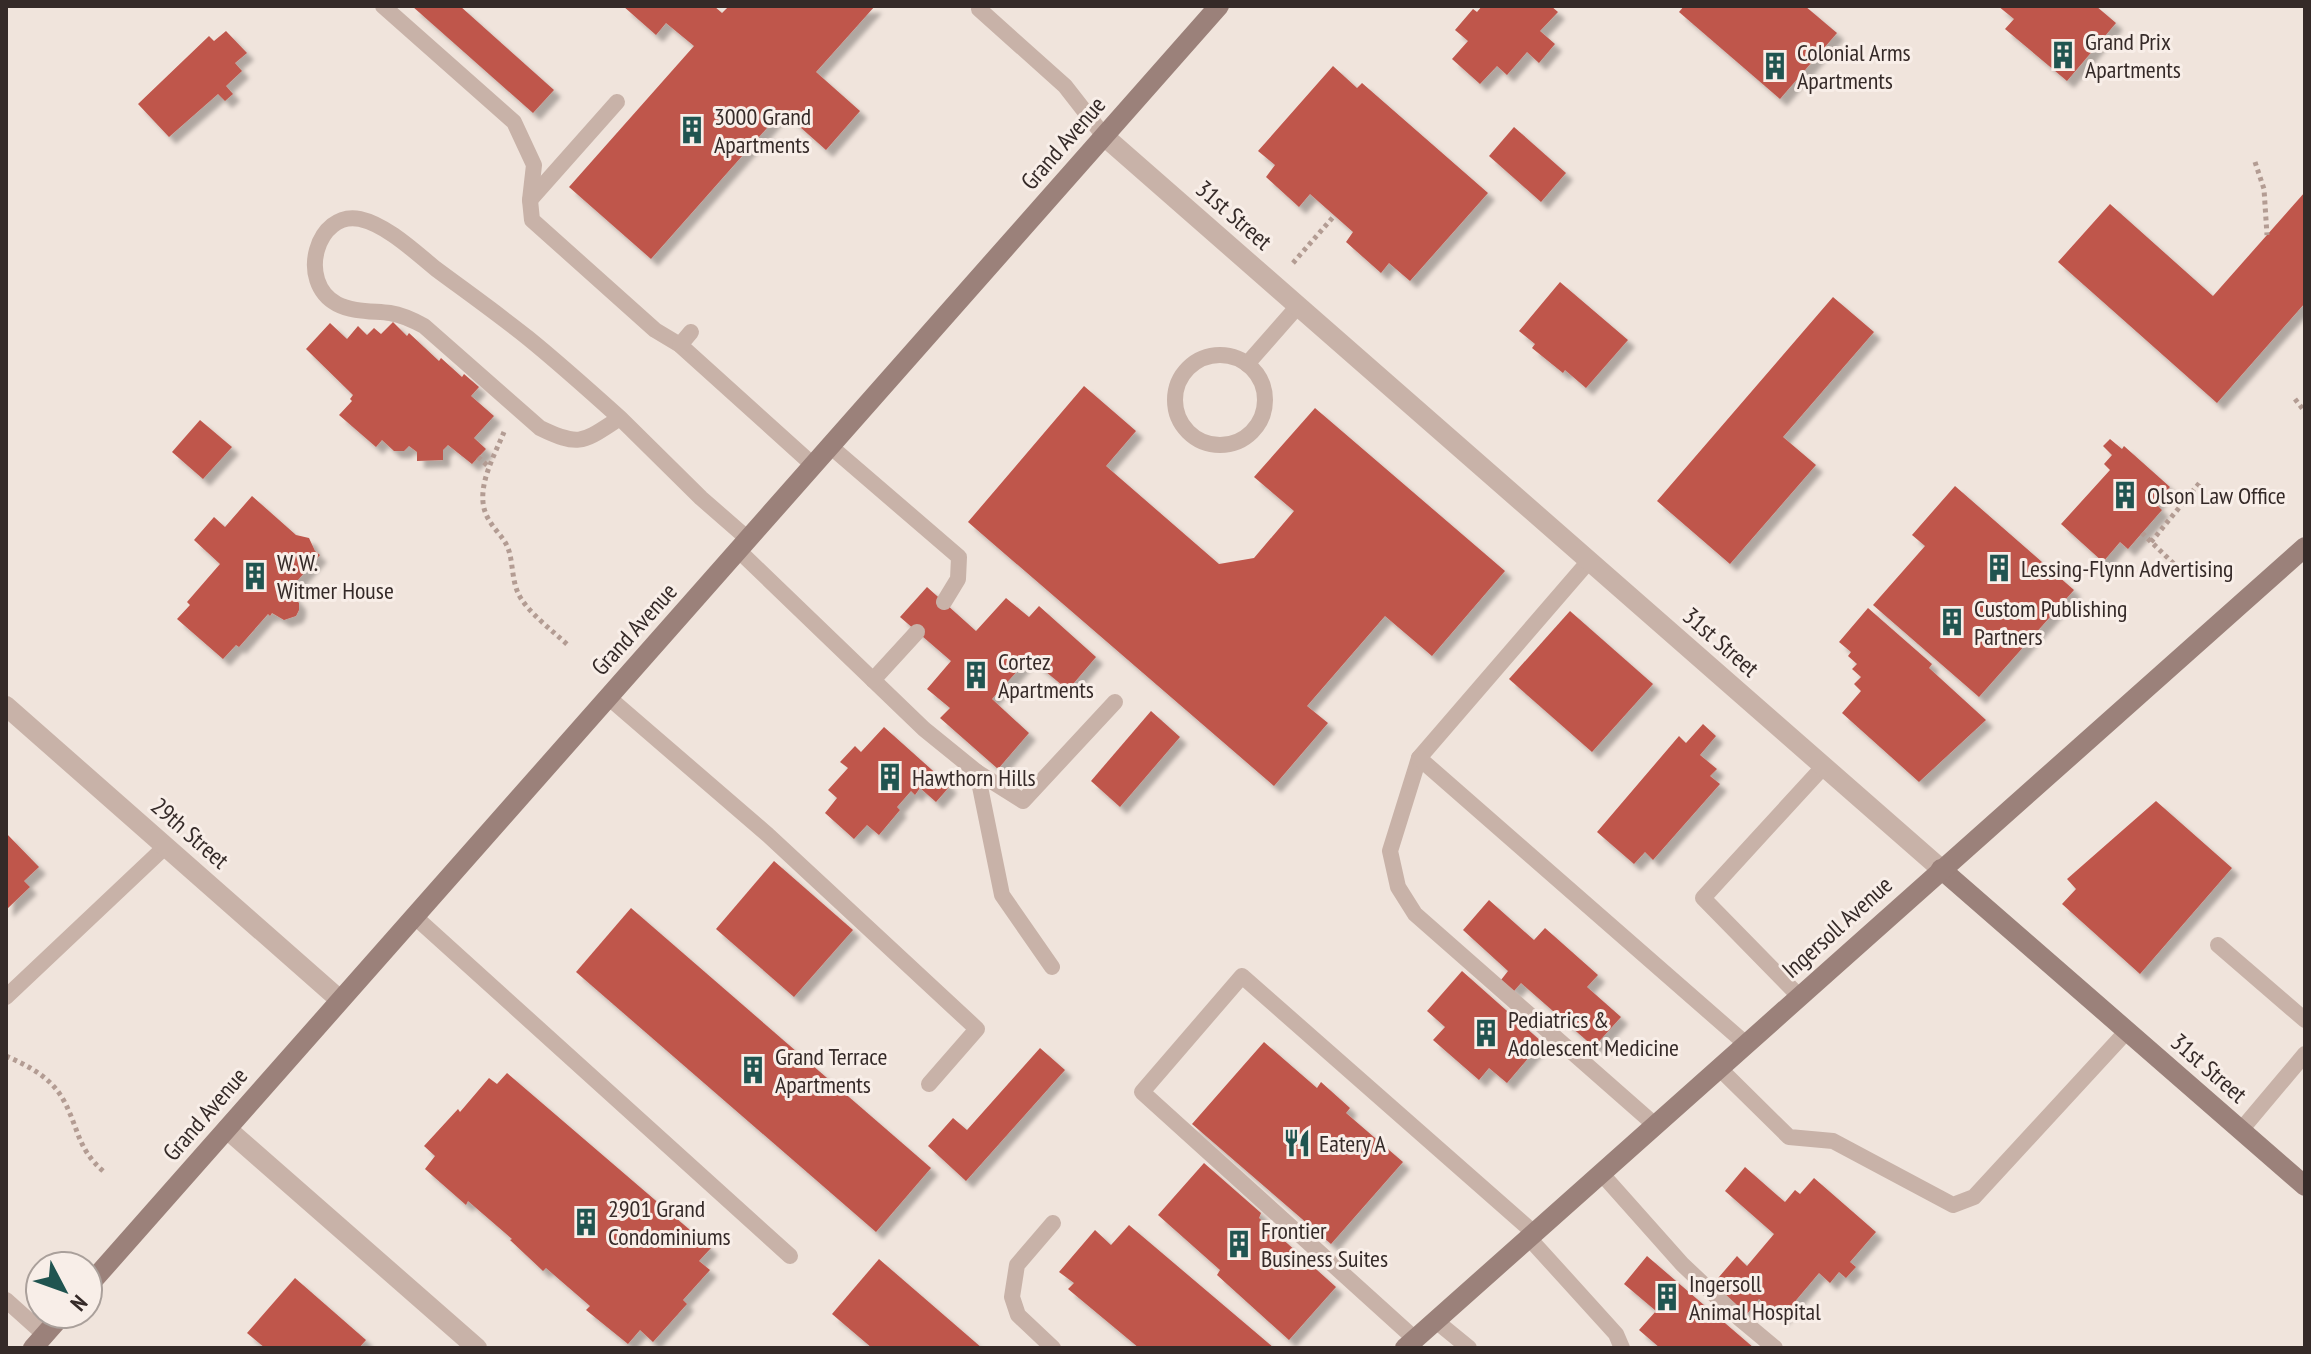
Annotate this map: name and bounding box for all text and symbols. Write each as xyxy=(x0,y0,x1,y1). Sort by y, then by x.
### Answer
place label: Grand Prix Apartments xyxy=(2085,26,2181,85)
place label: Colonial Arms Apartments xyxy=(1797,37,1911,96)
building icon: Grand Prix Apartments xyxy=(2048,40,2078,70)
building icon: Colonial Arms Apartments xyxy=(1760,51,1790,81)
street label: Grand Avenue xyxy=(1014,90,1112,196)
place label: 3000 Grand Apartments xyxy=(714,101,811,160)
building icon: 3000 Grand Apartments xyxy=(677,115,707,145)
street label: 31st Street xyxy=(1189,173,1279,257)
building icon: Olson Law Office xyxy=(2110,480,2140,510)
place label: Olson Law Office xyxy=(2147,480,2286,511)
place label: W. W. Witmer House xyxy=(277,547,394,606)
building icon: Lessing-Flynn Advertising xyxy=(1984,553,2014,583)
place label: Lessing-Flynn Advertising xyxy=(2021,553,2233,584)
building icon: W. W. Witmer House xyxy=(240,561,270,591)
street label: Grand Avenue xyxy=(584,576,684,682)
place label: Custom Publishing Partners xyxy=(1974,593,2127,652)
street label: 31st Street xyxy=(1676,600,1766,684)
building icon: Custom Publishing Partners xyxy=(1937,607,1967,637)
place label: Cortez Apartments xyxy=(998,646,1094,705)
building icon: Cortez Apartments xyxy=(961,660,991,690)
building icon: Hawthorn Hills xyxy=(875,762,905,792)
place label: Hawthorn Hills xyxy=(912,762,1036,793)
street label: 29th Street xyxy=(145,791,236,876)
street label: Ingersoll Avenue xyxy=(1775,869,1899,985)
place label: Pediatrics & Adolescent Medicine xyxy=(1508,1004,1679,1063)
building icon: Pediatrics & Adolescent Medicine xyxy=(1471,1018,1501,1048)
street label: 31st Street xyxy=(2164,1026,2254,1110)
place label: Grand Terrace Apartments xyxy=(775,1041,887,1100)
building icon: Grand Terrace Apartments xyxy=(738,1055,768,1085)
street label: Grand Avenue xyxy=(156,1061,254,1167)
restaurant icon: Eatery A xyxy=(1282,1128,1312,1158)
place label: Eatery A xyxy=(1319,1128,1387,1159)
place label: 2901 Grand Condominiums xyxy=(608,1193,731,1252)
building icon: 2901 Grand Condominiums xyxy=(571,1207,601,1237)
place label: Frontier Business Suites xyxy=(1261,1215,1388,1274)
building icon: Frontier Business Suites xyxy=(1224,1229,1254,1259)
north arrow xyxy=(24,1250,104,1330)
place label: Ingersoll Animal Hospital xyxy=(1689,1268,1821,1327)
building icon: Ingersoll Animal Hospital xyxy=(1652,1282,1682,1312)
text: N xyxy=(65,1289,94,1317)

